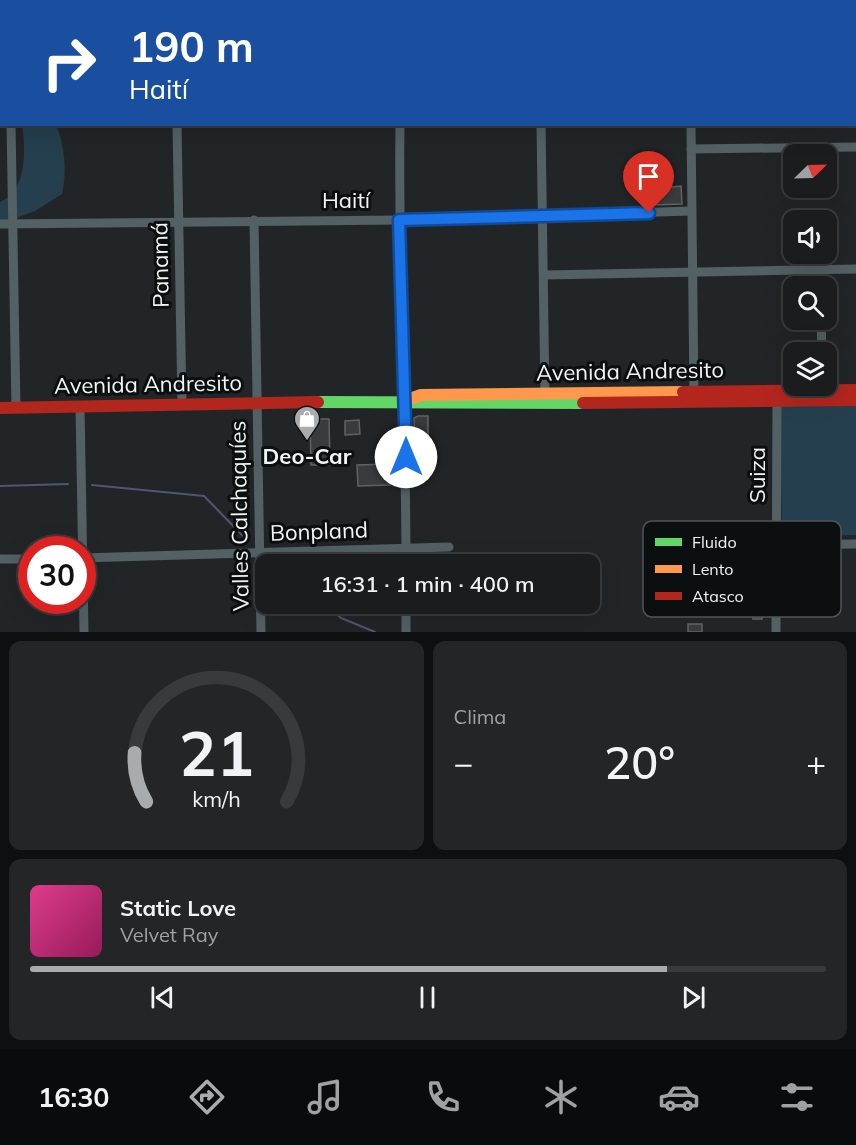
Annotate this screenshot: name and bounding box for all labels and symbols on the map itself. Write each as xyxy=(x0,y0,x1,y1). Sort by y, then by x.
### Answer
north arrow xyxy=(783,144,837,198)
pin xyxy=(623,151,674,213)
street label: Haití xyxy=(322,186,372,214)
street label: Panamá xyxy=(145,222,175,308)
street label: Avenida Andresito xyxy=(536,355,724,387)
street label: Avenida Andresito xyxy=(54,368,242,400)
shop icon: Deo-Car xyxy=(292,404,322,442)
street label: Valles Calchaquíes xyxy=(223,421,255,611)
position arrow xyxy=(374,425,438,489)
place label: Deo-Car xyxy=(263,442,352,470)
street label: Suiza xyxy=(743,447,771,503)
street label: Bonpland xyxy=(269,515,369,547)
legend xyxy=(643,521,841,617)
text: Fluido xyxy=(692,532,737,552)
speed limit sign: 30 xyxy=(18,536,96,614)
text: Lento xyxy=(692,559,733,579)
text: Atasco xyxy=(692,586,744,606)

